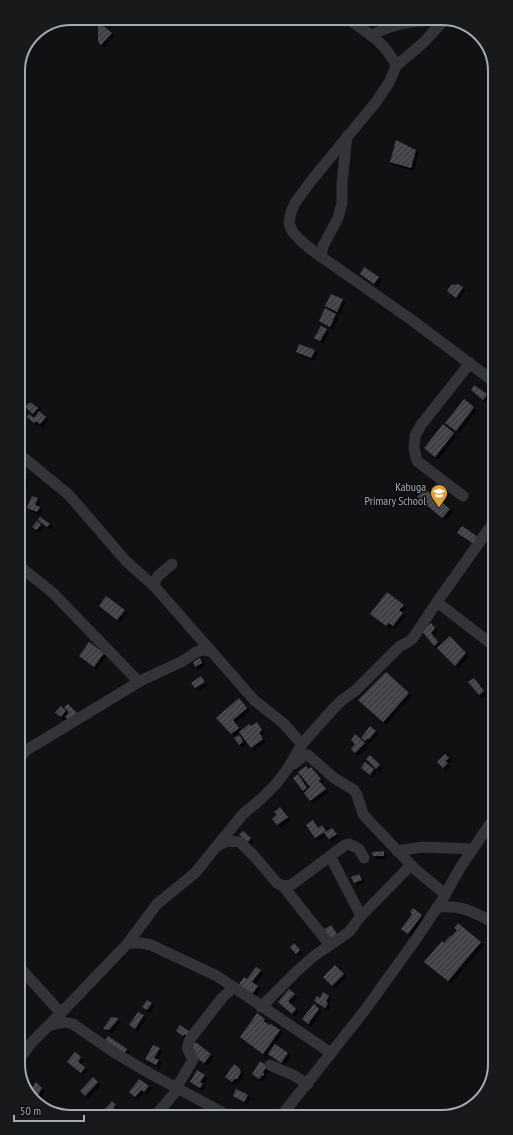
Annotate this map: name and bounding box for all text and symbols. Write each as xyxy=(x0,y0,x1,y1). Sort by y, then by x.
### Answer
place label: Kabuga Primary School xyxy=(365,479,426,508)
school or university icon: Kabuga Primary School xyxy=(429,483,449,508)
scale bar xyxy=(14,1097,84,1123)
text: 50 m xyxy=(20,1103,41,1118)

